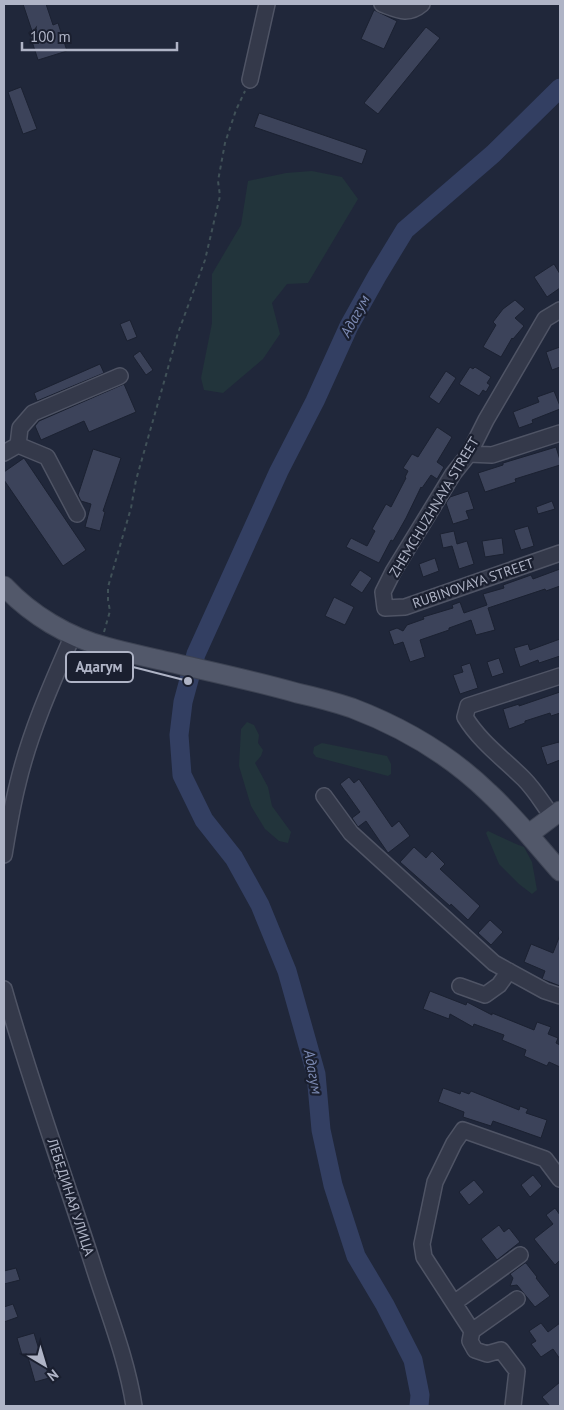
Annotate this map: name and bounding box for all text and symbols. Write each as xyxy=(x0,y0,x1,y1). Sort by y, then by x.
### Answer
scale bar xyxy=(22,20,178,52)
text: 100 m xyxy=(30,27,71,46)
water label: Адагум xyxy=(335,291,374,341)
street label: ZHEMCHUZHNAYA STREET xyxy=(385,433,483,580)
street label: RUBINOVAYA STREET xyxy=(410,554,536,612)
callout: Адагум xyxy=(66,652,133,682)
text: Адагум xyxy=(75,657,123,676)
water label: Адагум xyxy=(300,1047,327,1097)
street label: ЛЕБЕДИНАЯ УЛИЦА xyxy=(43,1135,99,1259)
north arrow xyxy=(20,1340,70,1390)
text: N xyxy=(44,1365,62,1385)

